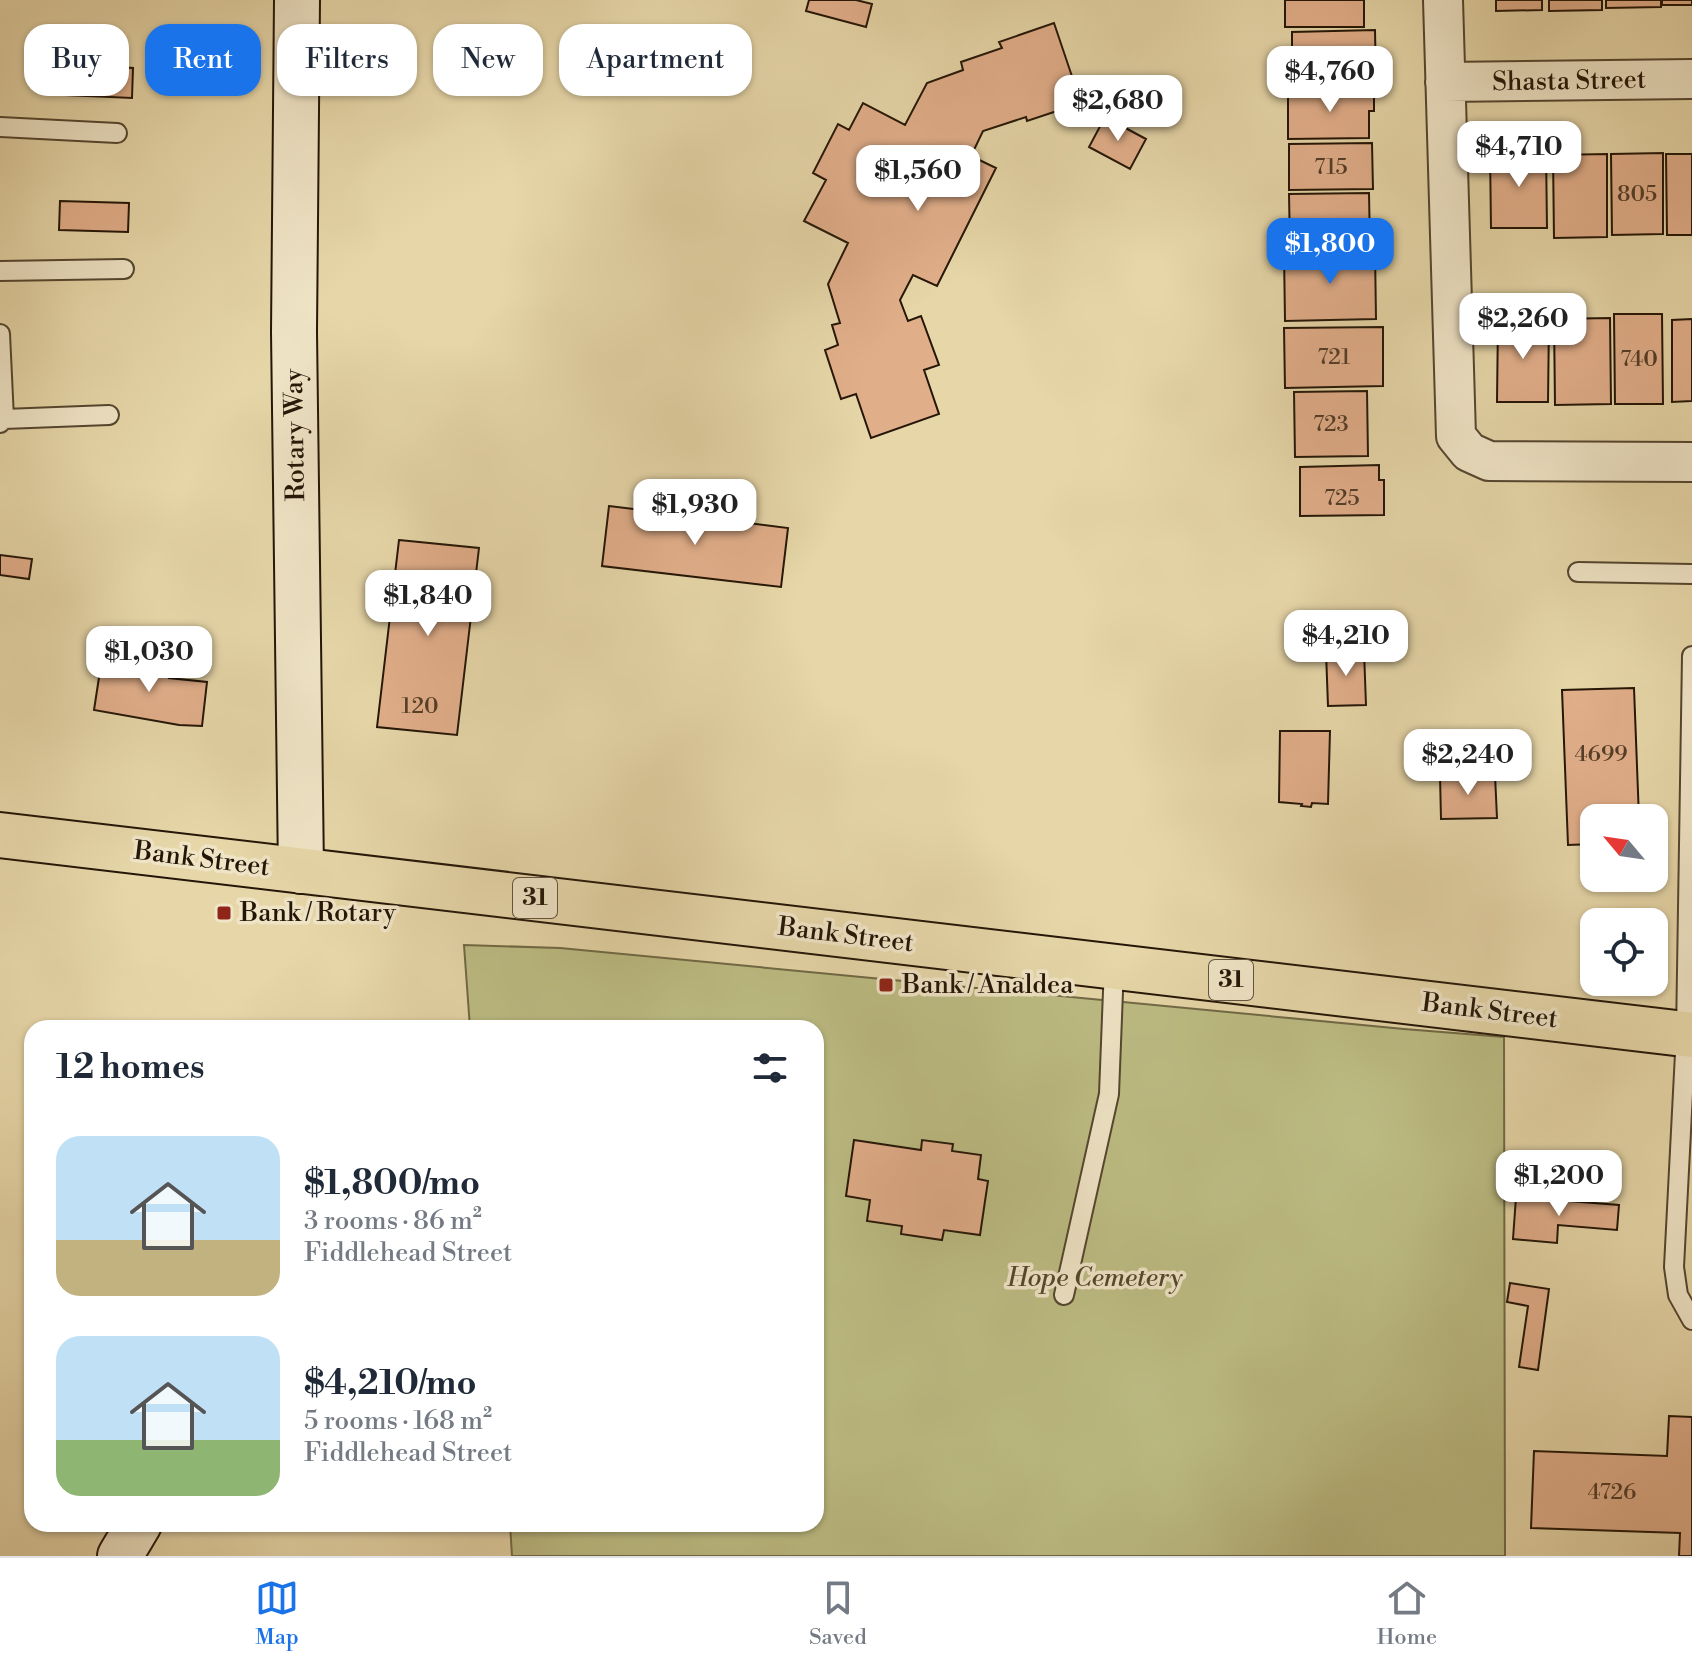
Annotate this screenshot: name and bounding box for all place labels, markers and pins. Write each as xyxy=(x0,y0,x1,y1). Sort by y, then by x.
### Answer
pin: $4,760 xyxy=(1265,46,1395,114)
pin: $2,680 xyxy=(1053,75,1183,143)
pin: $4,710 xyxy=(1454,121,1584,189)
pin: $1,560 xyxy=(853,145,983,213)
pin: $1,800 xyxy=(1265,218,1395,286)
pin: $2,260 xyxy=(1458,293,1588,361)
pin: $1,930 xyxy=(630,479,760,547)
pin: $1,840 xyxy=(363,570,493,638)
pin: $4,210 xyxy=(1281,610,1411,678)
pin: $1,030 xyxy=(84,626,214,694)
pin: $2,240 xyxy=(1403,729,1533,797)
place label: Bank / Rotary xyxy=(239,897,396,929)
marker: Bank / Rotary xyxy=(215,904,233,922)
place label: Bank / Analdea xyxy=(901,969,1074,1001)
marker: Bank / Analdea xyxy=(877,976,895,994)
pin: $1,200 xyxy=(1494,1150,1624,1218)

